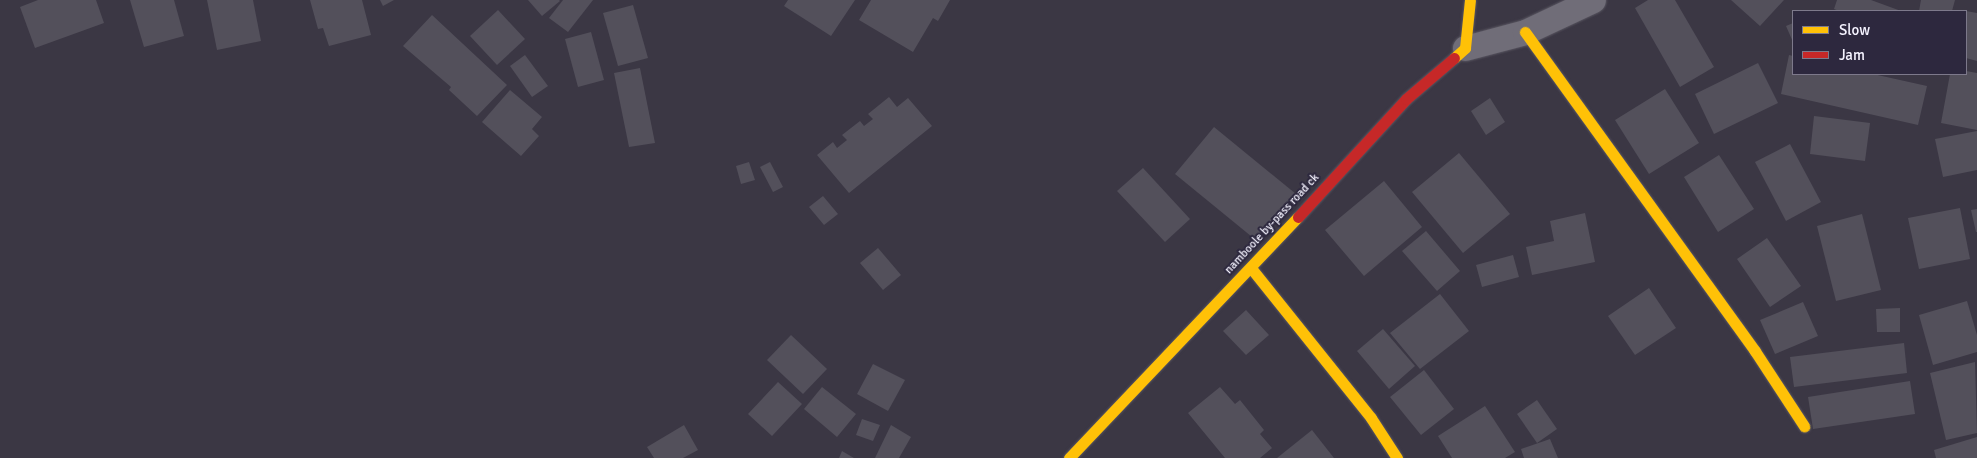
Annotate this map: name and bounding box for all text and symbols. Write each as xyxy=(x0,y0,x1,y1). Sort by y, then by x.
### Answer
legend xyxy=(1792,10,1967,75)
text: Slow xyxy=(1839,21,1870,39)
text: Jam xyxy=(1839,46,1865,64)
street label: namboole by-pass road ck xyxy=(1222,171,1322,277)

